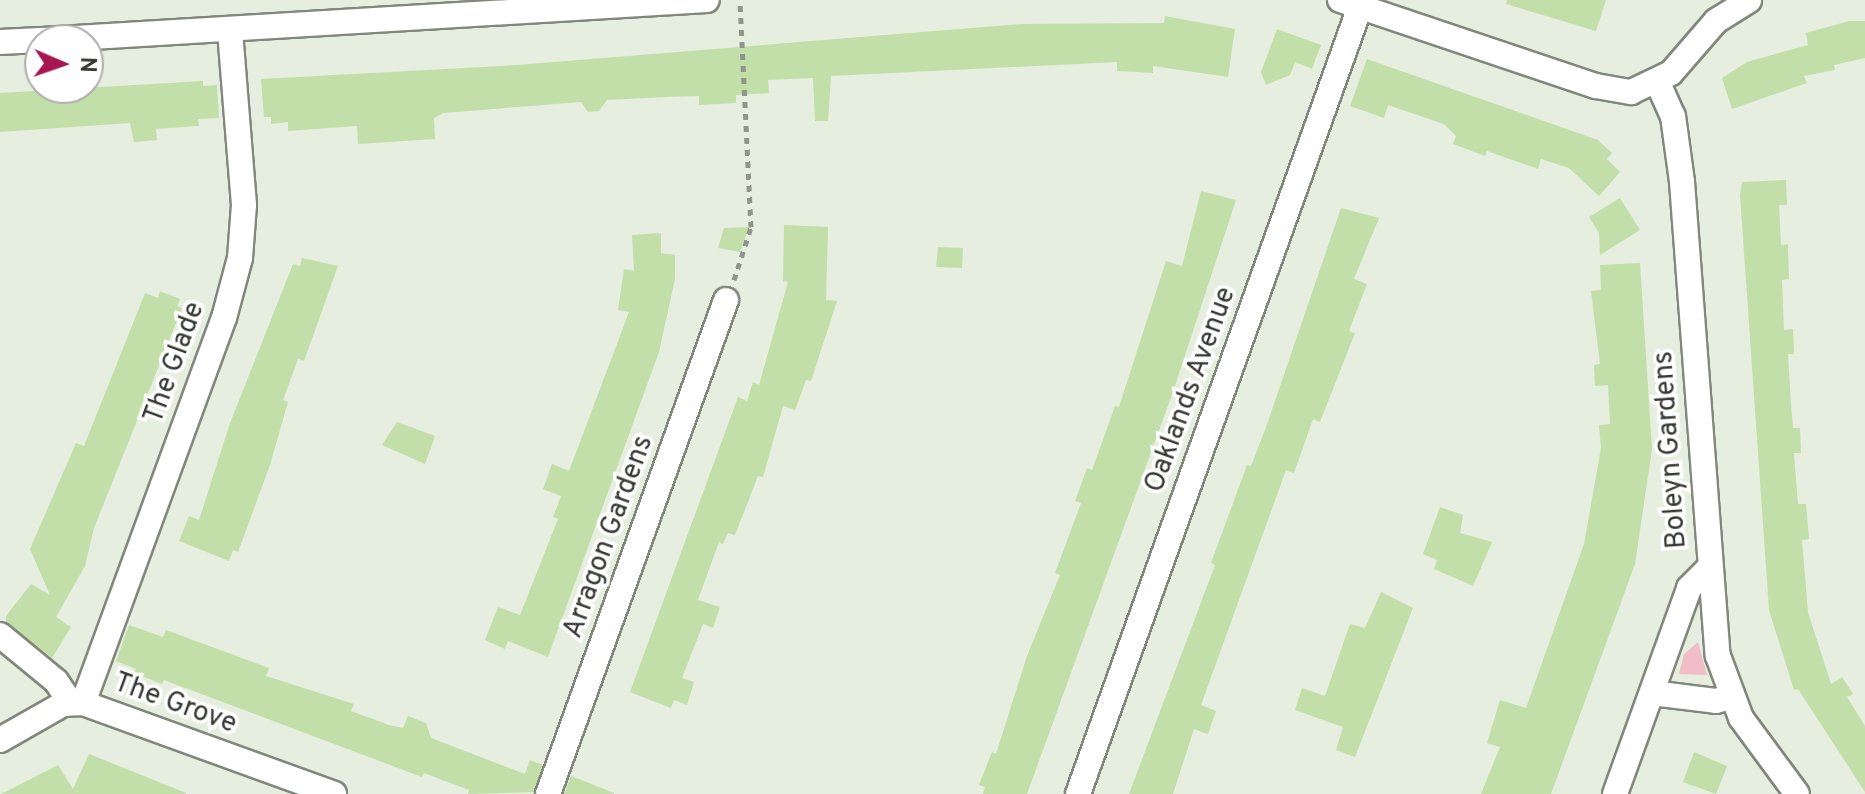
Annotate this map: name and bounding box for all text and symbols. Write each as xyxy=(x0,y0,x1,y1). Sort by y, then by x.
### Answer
north arrow xyxy=(24,24,104,104)
text: N xyxy=(73,56,100,73)
street label: Oaklands Avenue xyxy=(1138,282,1244,498)
street label: The Glade xyxy=(138,298,212,428)
street label: Boleyn Gardens xyxy=(1647,350,1695,550)
street label: Arragon Gardens xyxy=(557,431,661,643)
street label: The Grove xyxy=(109,666,241,742)

